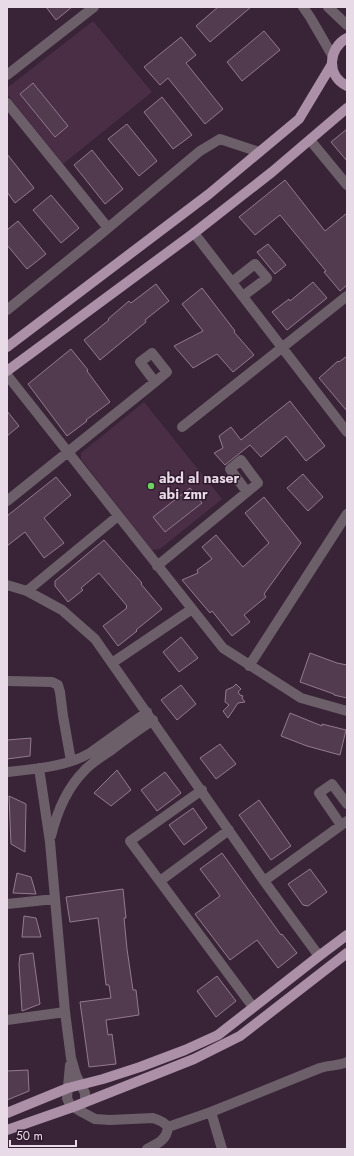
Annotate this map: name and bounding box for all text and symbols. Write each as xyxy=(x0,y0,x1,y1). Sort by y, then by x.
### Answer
place label: abd al naser abi zmr xyxy=(159,468,240,504)
marker: abd al naser abi zmr xyxy=(146,481,156,491)
scale bar xyxy=(10,1122,76,1148)
text: 50 m xyxy=(16,1127,43,1145)

